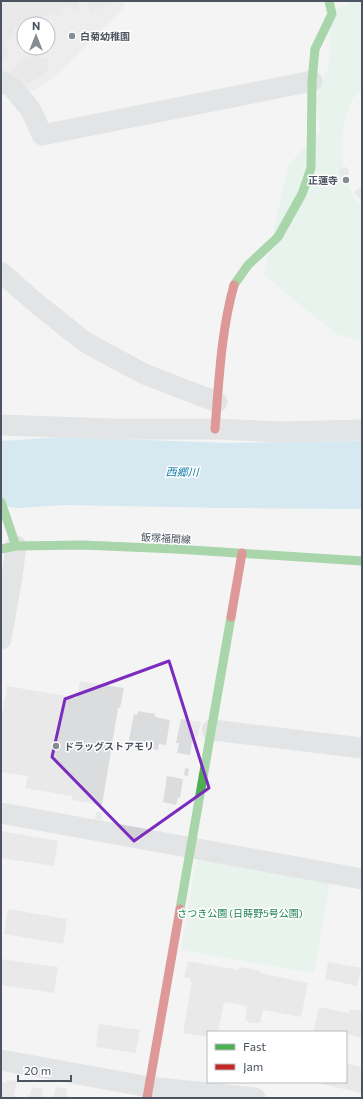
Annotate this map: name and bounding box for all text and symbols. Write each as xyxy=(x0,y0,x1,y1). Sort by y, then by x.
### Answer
north arrow xyxy=(16,16,56,56)
text: N xyxy=(32,19,40,32)
place label: 白菊幼稚園 xyxy=(80,30,130,42)
marker: 白菊幼稚園 xyxy=(67,31,77,41)
place label: 正蓮寺 xyxy=(308,174,338,186)
marker: 正蓮寺 xyxy=(341,175,351,185)
water label: 西郷川 xyxy=(165,465,200,478)
street label: 飯塚福間線 xyxy=(141,531,191,545)
place label: ドラッグストアモリ xyxy=(64,740,154,752)
marker: ドラッグストアモリ xyxy=(51,741,61,751)
park label: さつき公園 (日蒔野5号公園) xyxy=(177,907,303,919)
legend xyxy=(207,1031,347,1083)
text: Fast xyxy=(243,1039,266,1053)
scale bar xyxy=(18,1057,71,1083)
text: Jam xyxy=(243,1059,263,1074)
text: 20 m xyxy=(24,1063,51,1077)

